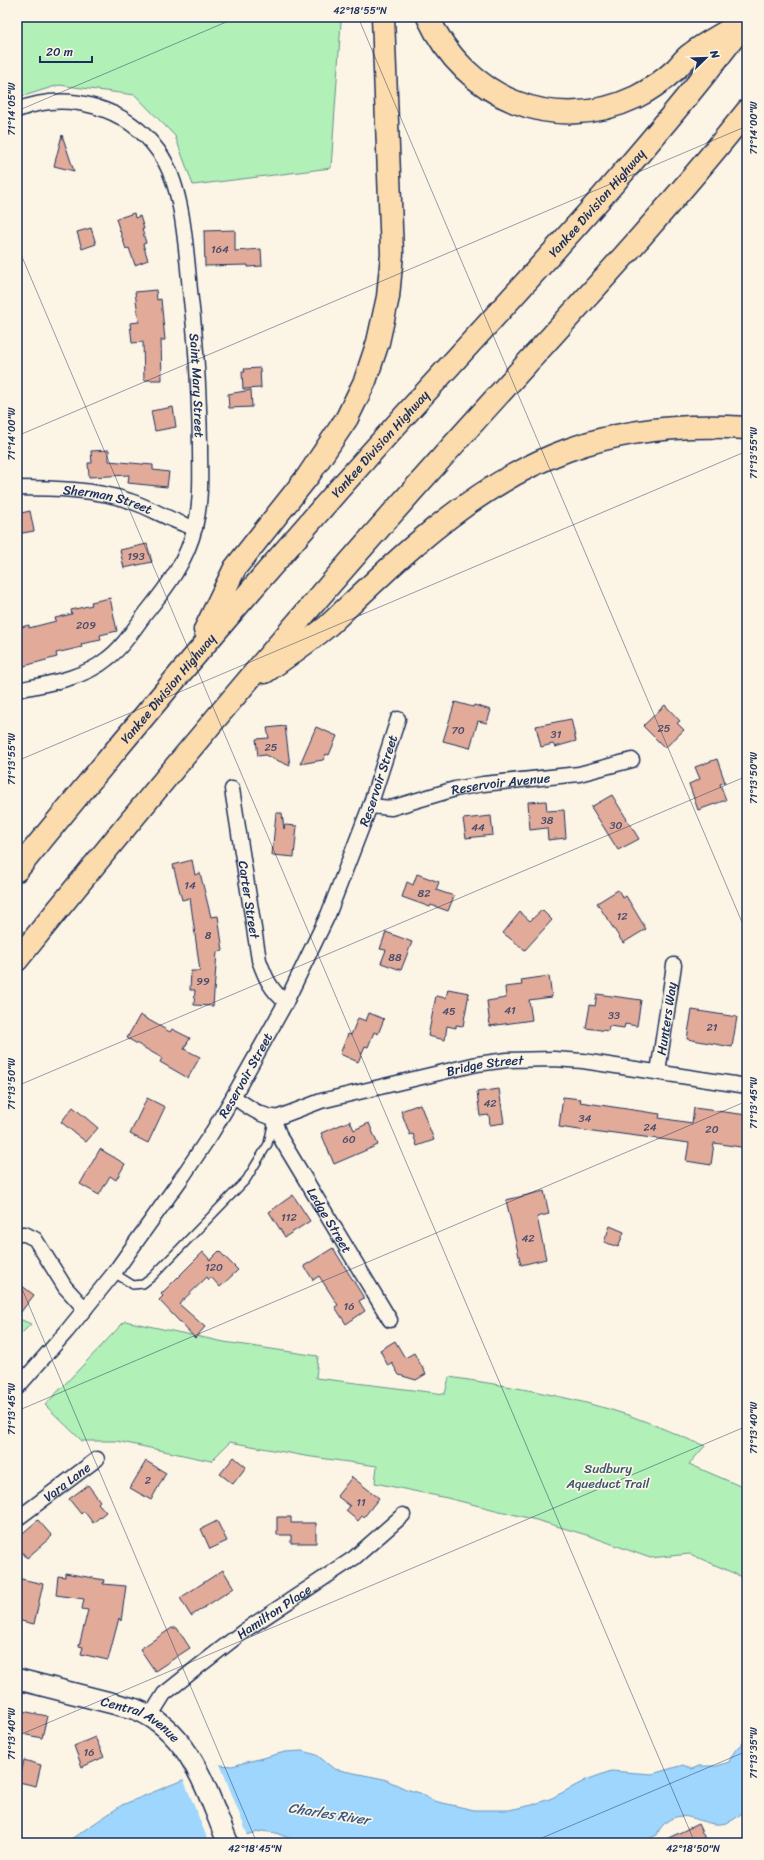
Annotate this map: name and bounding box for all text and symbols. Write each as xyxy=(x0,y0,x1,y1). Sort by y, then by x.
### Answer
text: 42°18'55"N xyxy=(333,2,387,20)
scale bar xyxy=(40,38,92,64)
north arrow xyxy=(686,38,726,78)
text: 20 m xyxy=(46,41,73,63)
text: N xyxy=(704,46,725,62)
text: 71°14'05"W xyxy=(3,82,21,135)
text: 71°14'00"W xyxy=(745,101,763,155)
street label: Yankee Division Highway xyxy=(542,143,651,262)
house number: 164 xyxy=(211,240,229,259)
street label: Saint Mary Street xyxy=(183,332,211,438)
street label: Yankee Division Highway xyxy=(325,384,435,503)
text: 71°14'00"W xyxy=(3,407,21,461)
text: 71°13'55"W xyxy=(745,427,763,479)
street label: Sherman Street xyxy=(62,478,157,521)
house number: 193 xyxy=(127,547,145,566)
house number: 209 xyxy=(76,616,96,635)
street label: Yankee Division Highway xyxy=(114,628,221,749)
house number: 25 xyxy=(657,719,671,738)
house number: 70 xyxy=(451,721,465,740)
house number: 31 xyxy=(551,725,562,744)
street label: Reservoir Street xyxy=(352,731,404,830)
text: 71°13'55"W xyxy=(3,733,21,785)
house number: 25 xyxy=(264,738,278,757)
text: 71°13'50"W xyxy=(745,752,763,804)
street label: Reservoir Avenue xyxy=(449,766,552,801)
house number: 38 xyxy=(541,811,554,830)
house number: 30 xyxy=(610,816,623,835)
house number: 44 xyxy=(471,818,485,837)
street label: Carter Street xyxy=(232,859,267,941)
house number: 14 xyxy=(184,876,196,895)
house number: 82 xyxy=(418,884,431,903)
house number: 12 xyxy=(616,907,628,926)
house number: 8 xyxy=(205,926,212,945)
house number: 88 xyxy=(388,948,402,967)
house number: 99 xyxy=(196,972,210,991)
street label: Hunters Way xyxy=(649,980,683,1057)
house number: 41 xyxy=(504,1001,516,1020)
house number: 45 xyxy=(442,1002,456,1021)
house number: 33 xyxy=(608,1006,620,1025)
house number: 21 xyxy=(706,1018,718,1037)
street label: Reservoir Street xyxy=(212,1028,279,1122)
street label: Bridge Street xyxy=(444,1048,524,1082)
text: 71°13'50"W xyxy=(3,1058,21,1110)
text: 71°13'45"W xyxy=(745,1077,763,1129)
house number: 42 xyxy=(483,1094,497,1113)
house number: 34 xyxy=(579,1109,592,1128)
house number: 24 xyxy=(643,1118,657,1137)
house number: 20 xyxy=(705,1120,719,1139)
house number: 60 xyxy=(342,1130,356,1149)
street label: Ledge Street xyxy=(301,1183,359,1258)
house number: 112 xyxy=(281,1208,298,1227)
house number: 42 xyxy=(521,1229,535,1248)
house number: 120 xyxy=(205,1258,223,1277)
house number: 16 xyxy=(344,1297,354,1316)
text: 71°13'45"W xyxy=(3,1383,21,1435)
text: 71°13'40"W xyxy=(745,1402,763,1454)
street label: Vara Lane xyxy=(38,1456,96,1507)
park label: Sudbury Aqueduct Trail xyxy=(565,1457,650,1495)
house number: 2 xyxy=(145,1471,152,1490)
house number: 11 xyxy=(356,1493,366,1512)
street label: Hamilton Place xyxy=(231,1578,316,1645)
street label: Central Avenue xyxy=(98,1689,186,1748)
text: 71°13'40"W xyxy=(3,1708,21,1760)
text: 71°13'35"W xyxy=(745,1727,763,1779)
house number: 16 xyxy=(84,1743,94,1762)
water label: Charles River xyxy=(287,1795,374,1833)
text: 42°18'45"N xyxy=(228,1840,282,1858)
text: 42°18'50"N xyxy=(666,1840,720,1858)

